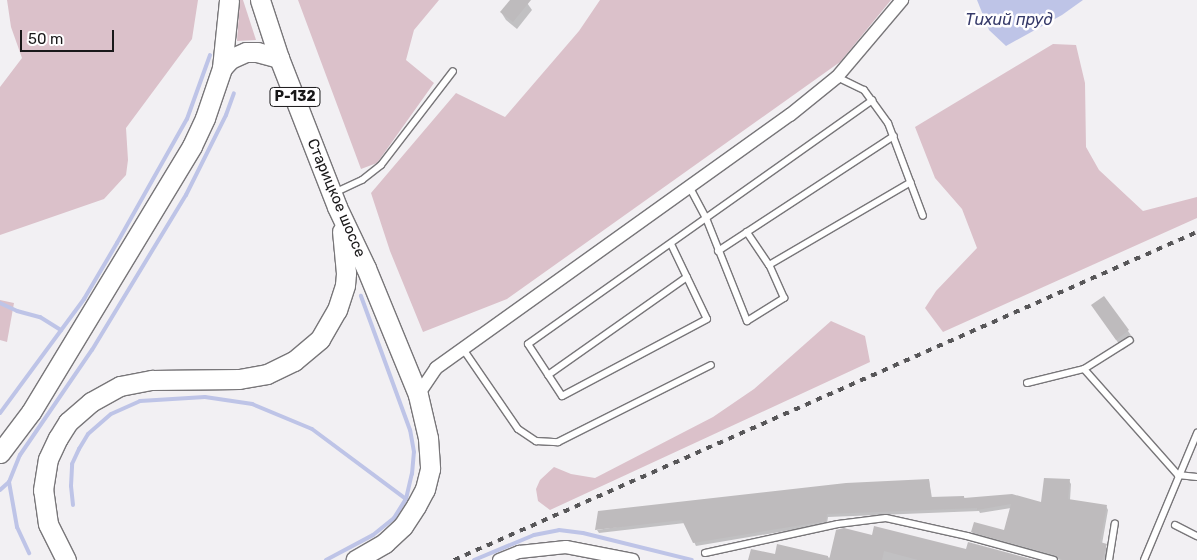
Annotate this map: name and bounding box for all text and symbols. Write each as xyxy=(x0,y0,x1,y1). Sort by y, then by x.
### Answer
water label: Тихий пруд xyxy=(965,10,1053,30)
scale bar xyxy=(22,20,116,52)
text: 50 m xyxy=(28,30,63,48)
road number: Р-132 xyxy=(269,85,321,108)
street label: Старицкое шоссе xyxy=(303,136,369,260)

